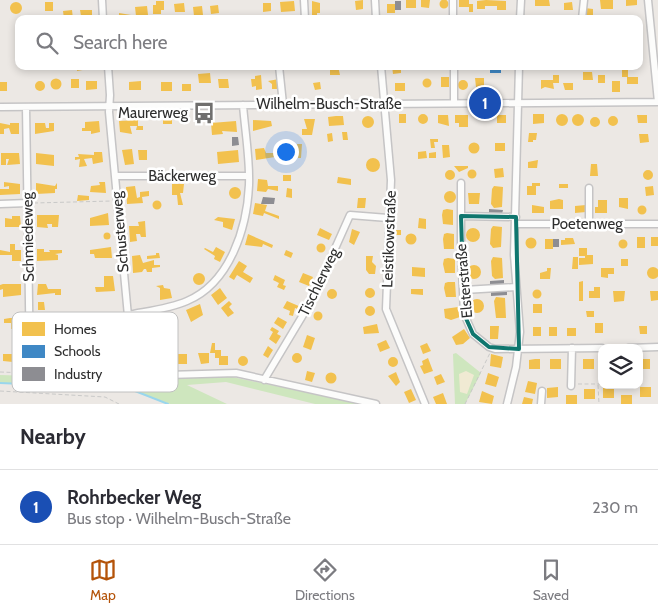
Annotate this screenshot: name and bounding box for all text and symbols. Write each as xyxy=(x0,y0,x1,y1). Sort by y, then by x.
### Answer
search box xyxy=(15,15,643,70)
icon: search xyxy=(33,29,61,57)
text: Search here xyxy=(73,31,167,54)
pin: 1 xyxy=(469,84,501,122)
street label: Wilhelm-Busch-Straße xyxy=(256,95,402,113)
bus stop icon: Maurerweg xyxy=(191,100,217,126)
place label: Maurerweg xyxy=(118,104,189,122)
your location xyxy=(273,139,299,165)
street label: Bäckerweg xyxy=(148,167,216,185)
street label: Schusterweg xyxy=(107,190,133,273)
street label: Leistikowstraße xyxy=(378,190,400,288)
street label: Schmiedeweg xyxy=(18,191,38,282)
street label: Poetenweg xyxy=(551,215,623,233)
street label: Elsterstraße xyxy=(452,243,476,319)
street label: Tischlerweg xyxy=(295,244,344,319)
legend xyxy=(12,312,178,392)
text: Homes xyxy=(54,320,97,338)
text: Schools xyxy=(54,342,101,360)
map controls xyxy=(598,344,643,389)
button: layers xyxy=(598,344,643,389)
text: Industry xyxy=(54,365,102,383)
text: Nearby xyxy=(20,424,86,449)
text: Rohrbecker Weg xyxy=(67,486,201,509)
text: 1 xyxy=(33,498,39,517)
text: 230 m xyxy=(592,498,638,517)
text: Bus stop · Wilhelm-Busch-Straße xyxy=(67,509,291,528)
tab: Map xyxy=(89,556,117,604)
tab: Directions xyxy=(295,556,355,604)
tab: Saved xyxy=(533,556,569,604)

